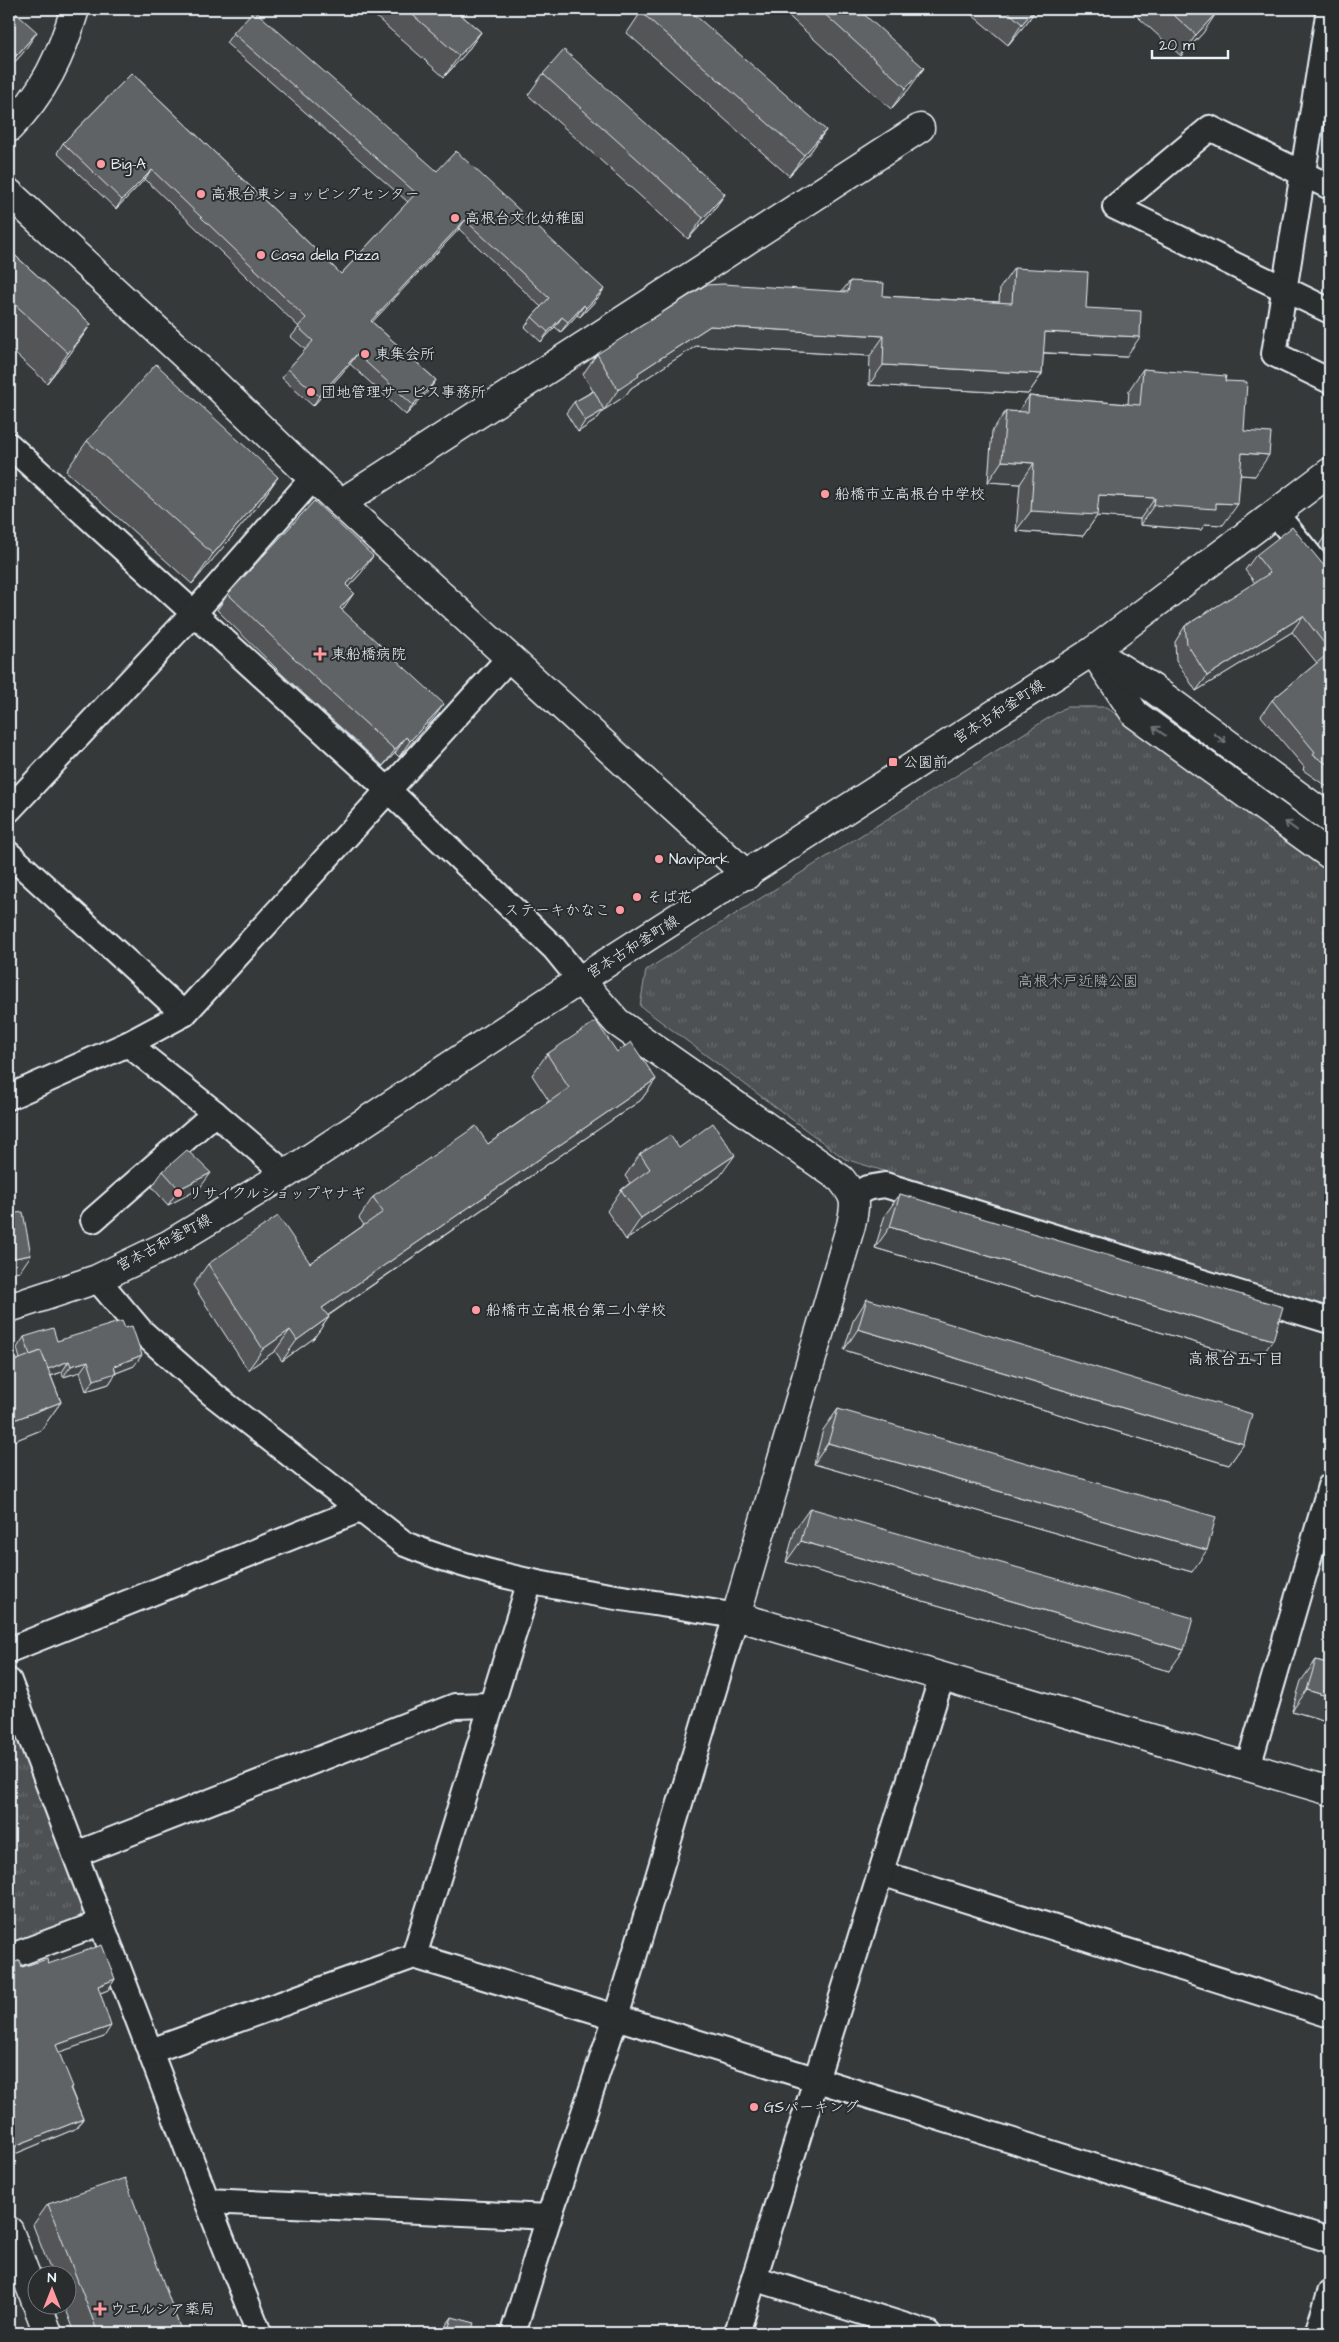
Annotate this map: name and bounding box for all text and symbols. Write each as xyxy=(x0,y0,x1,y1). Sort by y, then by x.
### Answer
scale bar xyxy=(1152,28,1228,60)
text: 20 m xyxy=(1159,35,1195,56)
place label: Big-A xyxy=(111,154,146,176)
marker: Big-A xyxy=(95,158,107,170)
place label: 高根台東ショッピングセンター xyxy=(211,184,420,205)
marker: 高根台東ショッピングセンター xyxy=(195,188,207,200)
place label: 高根台文化幼稚園 xyxy=(465,208,585,229)
marker: 高根台文化幼稚園 xyxy=(449,212,461,224)
place label: Casa della Pizza xyxy=(271,245,379,266)
marker: Casa della Pizza xyxy=(255,249,267,261)
place label: 東集会所 xyxy=(375,344,435,365)
marker: 東集会所 xyxy=(359,348,371,360)
place label: 団地管理サービス事務所 xyxy=(321,382,486,403)
marker: 団地管理サービス事務所 xyxy=(305,386,317,398)
place label: 船橋市立高根台中学校 xyxy=(835,484,985,505)
marker: 船橋市立高根台中学校 xyxy=(819,488,831,500)
place label: 東船橋病院 xyxy=(331,644,406,665)
marker: 東船橋病院 xyxy=(313,647,327,661)
street label: 宮本古和釜町線 xyxy=(949,675,1049,749)
one-way arrow xyxy=(1153,726,1166,737)
one-way arrow xyxy=(1213,733,1227,743)
place label: 公園前 xyxy=(903,752,948,773)
marker: 公園前 xyxy=(887,756,899,768)
one-way arrow xyxy=(1285,821,1298,832)
place label: Navipark xyxy=(669,849,730,870)
marker: Navipark xyxy=(653,853,665,865)
place label: そば花 xyxy=(647,887,692,908)
marker: そば花 xyxy=(631,891,643,903)
place label: ステーキかなこ xyxy=(504,900,610,921)
marker: ステーキかなこ xyxy=(614,904,626,916)
street label: 宮本古和釜町線 xyxy=(583,910,683,984)
park label: 高根木戸近隣公園 xyxy=(1018,971,1138,992)
place label: リサイクルショップヤナギ xyxy=(188,1183,365,1204)
marker: リサイクルショップヤナギ xyxy=(172,1187,184,1199)
street label: 宮本古和釜町線 xyxy=(113,1209,215,1277)
place label: 船橋市立高根台第二小学校 xyxy=(486,1300,666,1321)
marker: 船橋市立高根台第二小学校 xyxy=(470,1304,482,1316)
district label: 高根台五丁目 xyxy=(1188,1348,1284,1370)
place label: GSパーキング xyxy=(764,2097,859,2118)
marker: GSパーキング xyxy=(748,2101,760,2113)
north arrow xyxy=(28,2264,78,2314)
text: N xyxy=(48,2268,57,2288)
place label: ウエルシア薬局 xyxy=(110,2299,215,2320)
marker: ウエルシア薬局 xyxy=(94,2303,106,2315)

